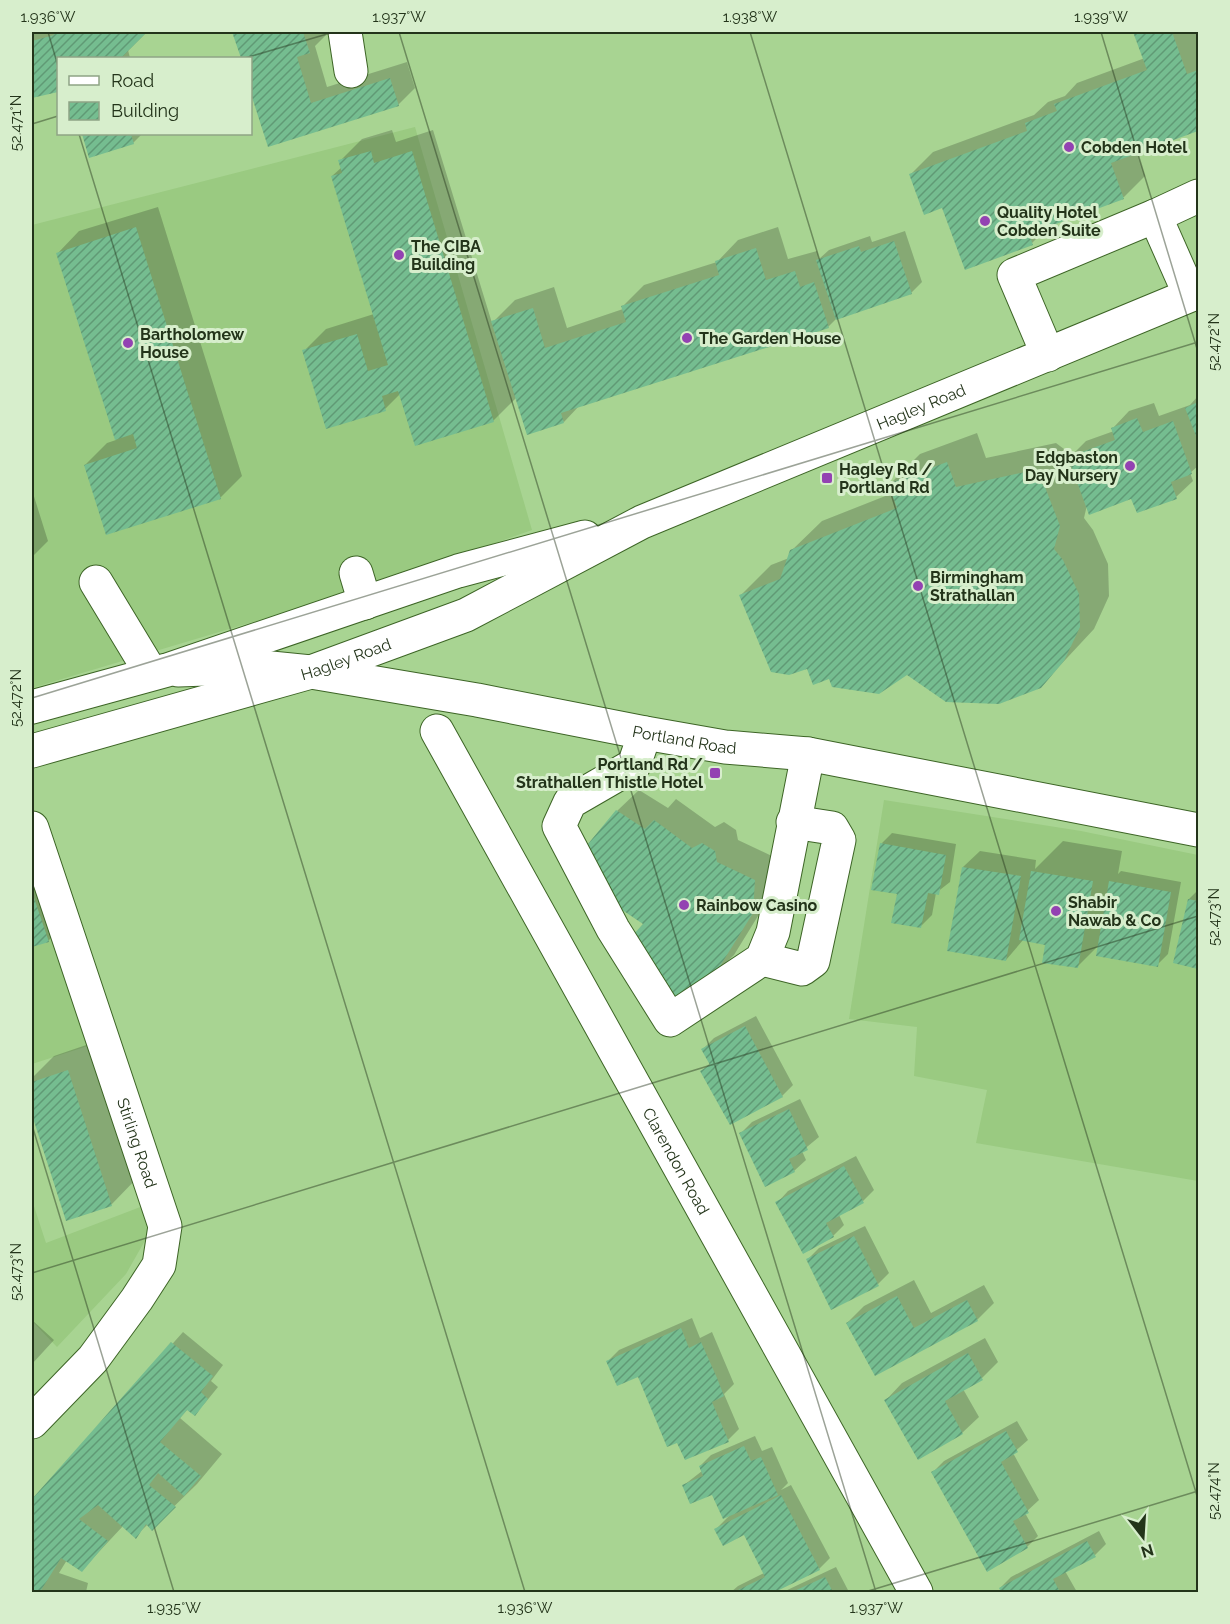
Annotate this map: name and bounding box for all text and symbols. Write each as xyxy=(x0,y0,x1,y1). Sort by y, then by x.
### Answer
text: 1.936°W xyxy=(21,8,76,26)
text: 1.937°W xyxy=(372,8,426,26)
text: 1.938°W xyxy=(723,8,778,26)
text: 1.939°W xyxy=(1074,8,1128,26)
legend xyxy=(57,57,252,135)
text: Road xyxy=(111,70,154,91)
text: 52.471°N xyxy=(7,95,25,151)
text: Building xyxy=(111,100,179,121)
place label: Cobden Hotel xyxy=(1081,138,1188,157)
marker: Cobden Hotel xyxy=(1062,140,1076,154)
place label: Quality Hotel Cobden Suite xyxy=(997,203,1101,240)
marker: Quality Hotel Cobden Suite xyxy=(978,214,992,228)
place label: The CIBA Building xyxy=(411,237,481,274)
marker: The CIBA Building xyxy=(392,248,406,262)
text: 52.472°N xyxy=(1205,313,1223,371)
place label: Bartholomew House xyxy=(140,325,245,362)
place label: The Garden House xyxy=(699,329,842,348)
marker: The Garden House xyxy=(680,331,694,345)
marker: Bartholomew House xyxy=(121,336,135,350)
street label: Hagley Road xyxy=(874,380,968,433)
place label: Edgbaston Day Nursery xyxy=(1025,448,1118,485)
marker: Edgbaston Day Nursery xyxy=(1123,459,1137,473)
place label: Hagley Rd / Portland Rd xyxy=(839,460,932,497)
marker: Hagley Rd / Portland Rd xyxy=(820,471,834,485)
place label: Birmingham Strathallan xyxy=(930,568,1024,605)
marker: Birmingham Strathallan xyxy=(911,579,925,593)
street label: Hagley Road xyxy=(299,634,393,684)
text: 52.472°N xyxy=(7,669,25,727)
street label: Portland Road xyxy=(631,721,737,757)
place label: Portland Rd / Strathallen Thistle Hotel xyxy=(516,755,704,792)
marker: Portland Rd / Strathallen Thistle Hotel xyxy=(708,766,722,780)
text: 52.473°N xyxy=(1205,888,1223,946)
place label: Shabir Nawab & Co xyxy=(1068,893,1162,930)
place label: Rainbow Casino xyxy=(696,896,818,915)
marker: Rainbow Casino xyxy=(677,898,691,912)
marker: Shabir Nawab & Co xyxy=(1049,904,1063,918)
street label: Stirling Road xyxy=(113,1095,161,1190)
street label: Clarendon Road xyxy=(639,1104,714,1218)
text: 52.473°N xyxy=(7,1243,25,1301)
text: 52.474°N xyxy=(1205,1462,1223,1520)
north arrow xyxy=(1113,1507,1173,1567)
text: N xyxy=(1139,1540,1156,1562)
text: 1.935°W xyxy=(147,1599,201,1617)
text: 1.936°W xyxy=(498,1599,553,1617)
text: 1.937°W xyxy=(849,1599,903,1617)

